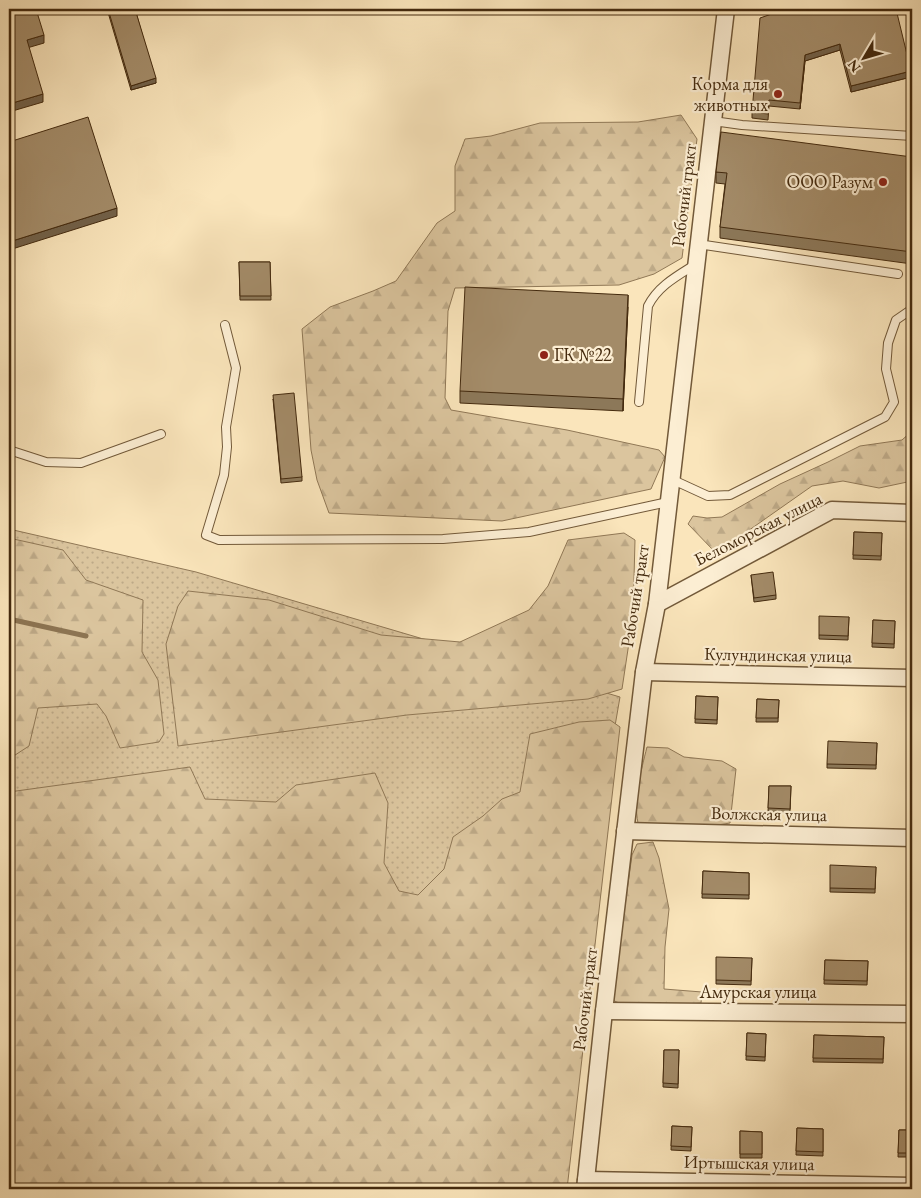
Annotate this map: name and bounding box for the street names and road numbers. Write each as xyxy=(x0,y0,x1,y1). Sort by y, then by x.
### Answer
street label: Рабочий тракт xyxy=(666,142,701,248)
street label: Беломорская улица xyxy=(690,486,826,571)
street label: Рабочий тракт xyxy=(615,542,654,649)
street label: Кулундинская улица xyxy=(704,642,853,667)
street label: Волжская улица xyxy=(711,801,828,826)
street label: Рабочий тракт xyxy=(567,946,602,1052)
street label: Амурская улица xyxy=(698,980,817,1003)
street label: Иртышская улица xyxy=(683,1150,815,1175)

